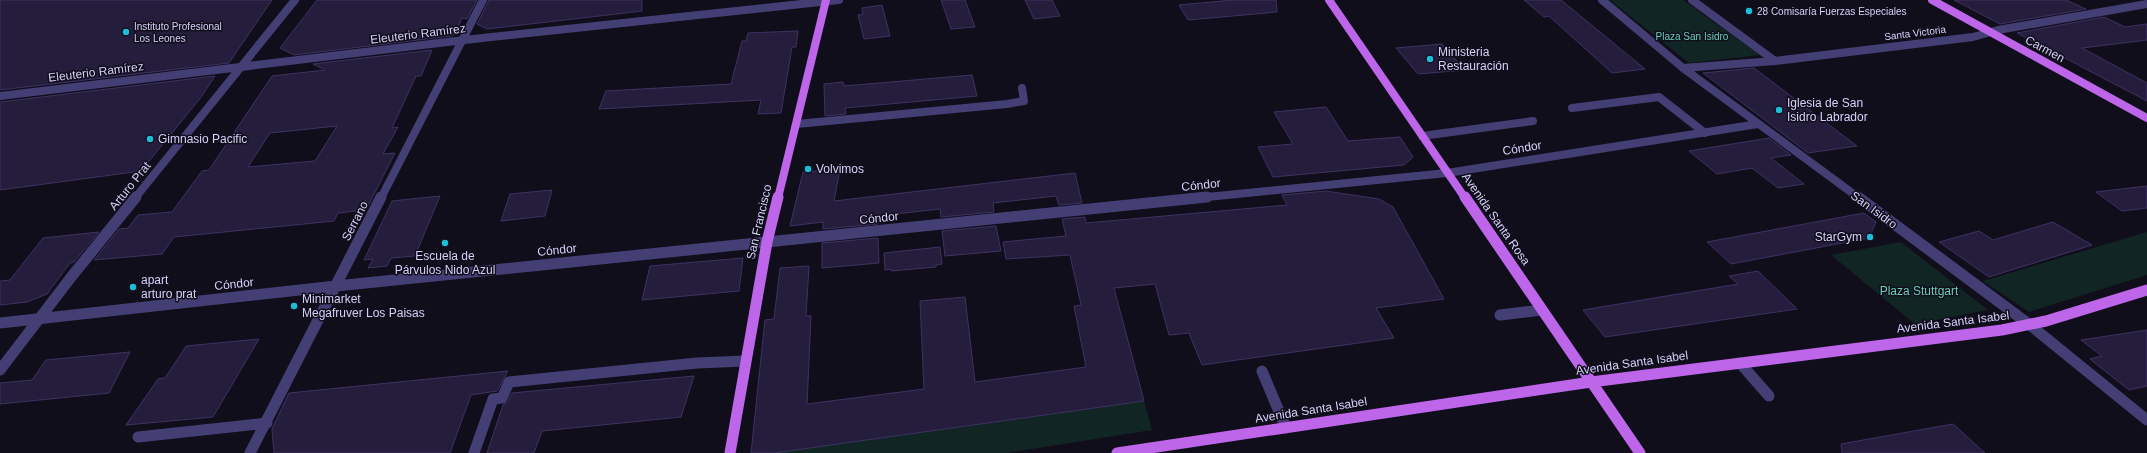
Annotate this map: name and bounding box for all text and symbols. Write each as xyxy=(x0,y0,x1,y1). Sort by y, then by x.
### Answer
marker: 28 Comisaría Fuerzas Especiales xyxy=(1744,6,1754,16)
place label: 28 Comisaría Fuerzas Especiales xyxy=(1757,6,1907,17)
place label: Instituto Profesional Los Leones xyxy=(134,21,222,44)
street label: Eleuterio Ramírez xyxy=(369,21,467,47)
street label: Santa Victoria xyxy=(1884,24,1947,42)
marker: Instituto Profesional Los Leones xyxy=(121,27,131,37)
park label: Plaza San Isidro xyxy=(1656,31,1729,42)
street label: Carmen xyxy=(2023,33,2067,65)
place label: Ministeria Restauración xyxy=(1438,45,1509,73)
marker: Ministeria Restauración xyxy=(1425,54,1435,64)
street label: Eleuterio Ramírez xyxy=(47,59,145,85)
place label: Iglesia de San Isidro Labrador xyxy=(1787,96,1868,124)
marker: Iglesia de San Isidro Labrador xyxy=(1774,105,1784,115)
place label: Gimnasio Pacific xyxy=(158,132,247,146)
marker: Gimnasio Pacific xyxy=(145,134,155,144)
street label: Cóndor xyxy=(1501,138,1543,158)
street label: Arturo Prat xyxy=(106,159,154,213)
place label: Volvimos xyxy=(816,162,864,176)
marker: Volvimos xyxy=(803,164,813,174)
street label: Avenida Santa Rosa xyxy=(1459,170,1533,268)
street label: Cóndor xyxy=(1181,176,1221,194)
street label: San Francisco xyxy=(744,183,775,261)
street label: San Isidro xyxy=(1848,188,1900,232)
street label: Serrano xyxy=(339,199,371,243)
street label: Cóndor xyxy=(859,209,899,227)
place label: StarGym xyxy=(1815,230,1862,244)
marker: StarGym xyxy=(1865,232,1875,242)
marker: Escuela de Párvulos Nido Azul xyxy=(440,238,450,248)
street label: Cóndor xyxy=(537,241,577,259)
place label: Escuela de Párvulos Nido Azul xyxy=(395,249,495,277)
place label: apart arturo prat xyxy=(141,273,197,301)
street label: Cóndor xyxy=(214,275,254,293)
marker: apart arturo prat xyxy=(128,282,138,292)
park label: Plaza Stuttgart xyxy=(1880,284,1959,298)
place label: Minimarket Megafruver Los Paisas xyxy=(302,292,425,320)
marker: Minimarket Megafruver Los Paisas xyxy=(289,301,299,311)
street label: Avenida Santa Isabel xyxy=(1896,308,2010,336)
street label: Avenida Santa Isabel xyxy=(1575,348,1689,378)
street label: Avenida Santa Isabel xyxy=(1254,394,1368,426)

